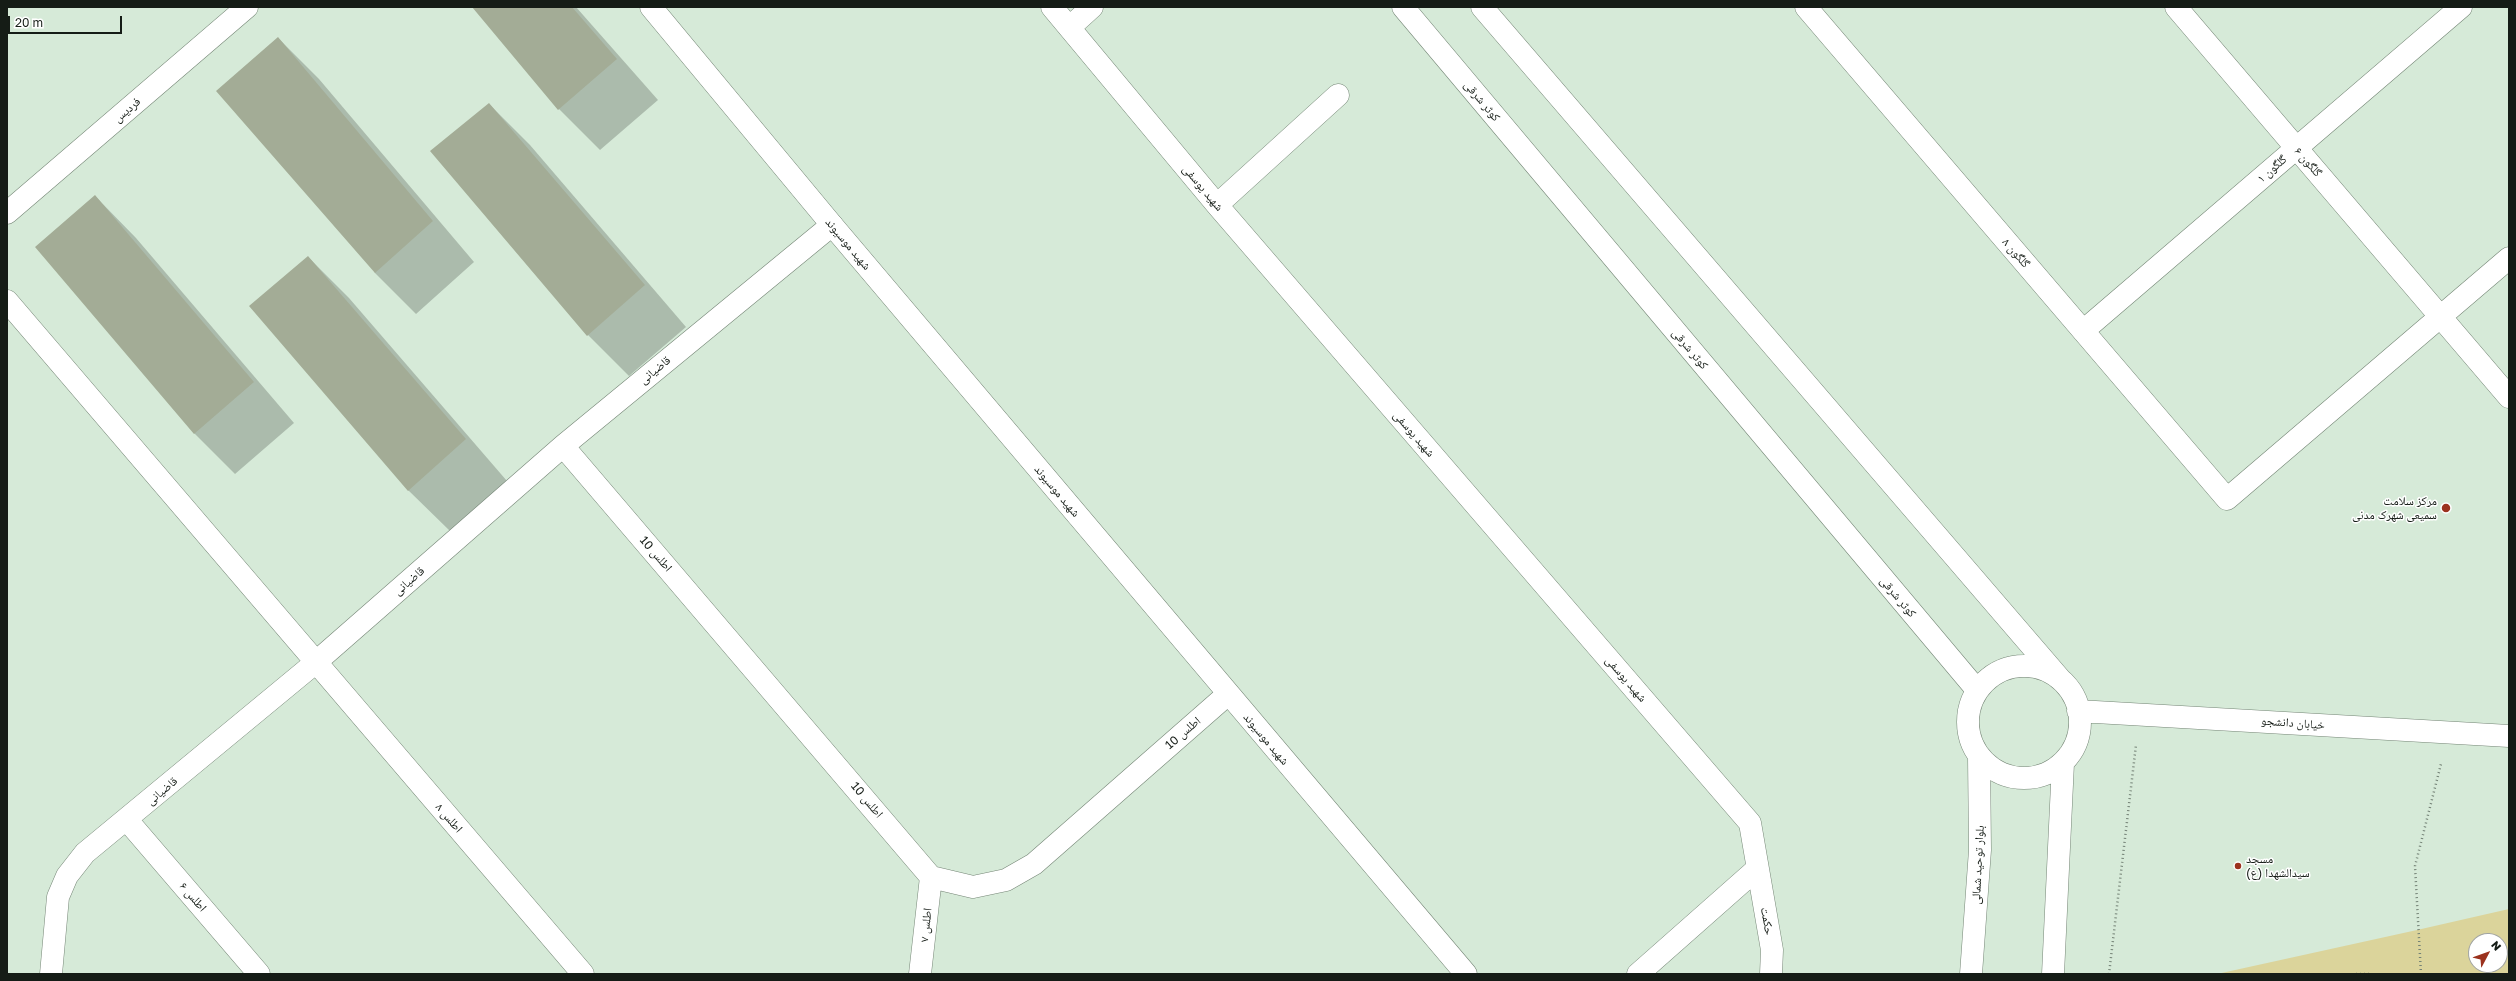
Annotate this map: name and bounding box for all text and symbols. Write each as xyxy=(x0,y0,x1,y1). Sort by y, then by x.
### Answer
scale bar xyxy=(10,8,124,34)
text: 20 m xyxy=(15,15,43,30)
street label: کوثر شرقی xyxy=(1461,78,1503,124)
street label: فردیس xyxy=(111,94,143,126)
street label: گلگون ۶ xyxy=(2291,144,2325,180)
street label: گلگون ۱ xyxy=(2254,152,2290,186)
street label: شهید یوسفی xyxy=(1179,162,1227,214)
street label: شهید موسیوند xyxy=(822,215,874,273)
street label: گلگون ۸ xyxy=(1999,235,2033,271)
street label: کوثر شرقی xyxy=(1669,326,1711,372)
street label: قاضیانی xyxy=(636,353,674,387)
street label: شهید یوسفی xyxy=(1390,408,1438,460)
street label: شهید موسیوند xyxy=(1031,462,1083,520)
place label: مرکز سلامت سمیعی شهرک مدنی xyxy=(2352,494,2437,522)
marker: مرکز سلامت سمیعی شهرک مدنی xyxy=(2440,502,2452,514)
street label: اطلس 10 xyxy=(637,533,675,575)
street label: قاضیانی xyxy=(391,564,427,598)
street label: کوثر شرقی xyxy=(1877,574,1919,620)
street label: شهید یوسفی xyxy=(1602,653,1650,705)
street label: شهید موسیوند xyxy=(1240,710,1292,768)
street label: اطلس 10 xyxy=(1162,714,1204,752)
street label: خیابان دانشجو xyxy=(2261,714,2325,732)
street label: قاضیانی xyxy=(143,774,181,808)
street label: اطلس 10 xyxy=(848,779,886,821)
street label: اطلس ۸ xyxy=(432,800,466,836)
street label: بلوار توحید شمالی xyxy=(1969,825,1987,905)
place label: مسجد سیدالشهدا (ع) xyxy=(2246,852,2310,880)
marker: مسجد سیدالشهدا (ع) xyxy=(2233,861,2243,871)
street label: اطلس ۶ xyxy=(176,879,210,915)
street label: حکمت xyxy=(1757,906,1777,936)
street label: اطلس ۷ xyxy=(917,907,935,943)
north arrow xyxy=(2468,933,2508,973)
text: N xyxy=(2489,938,2504,953)

